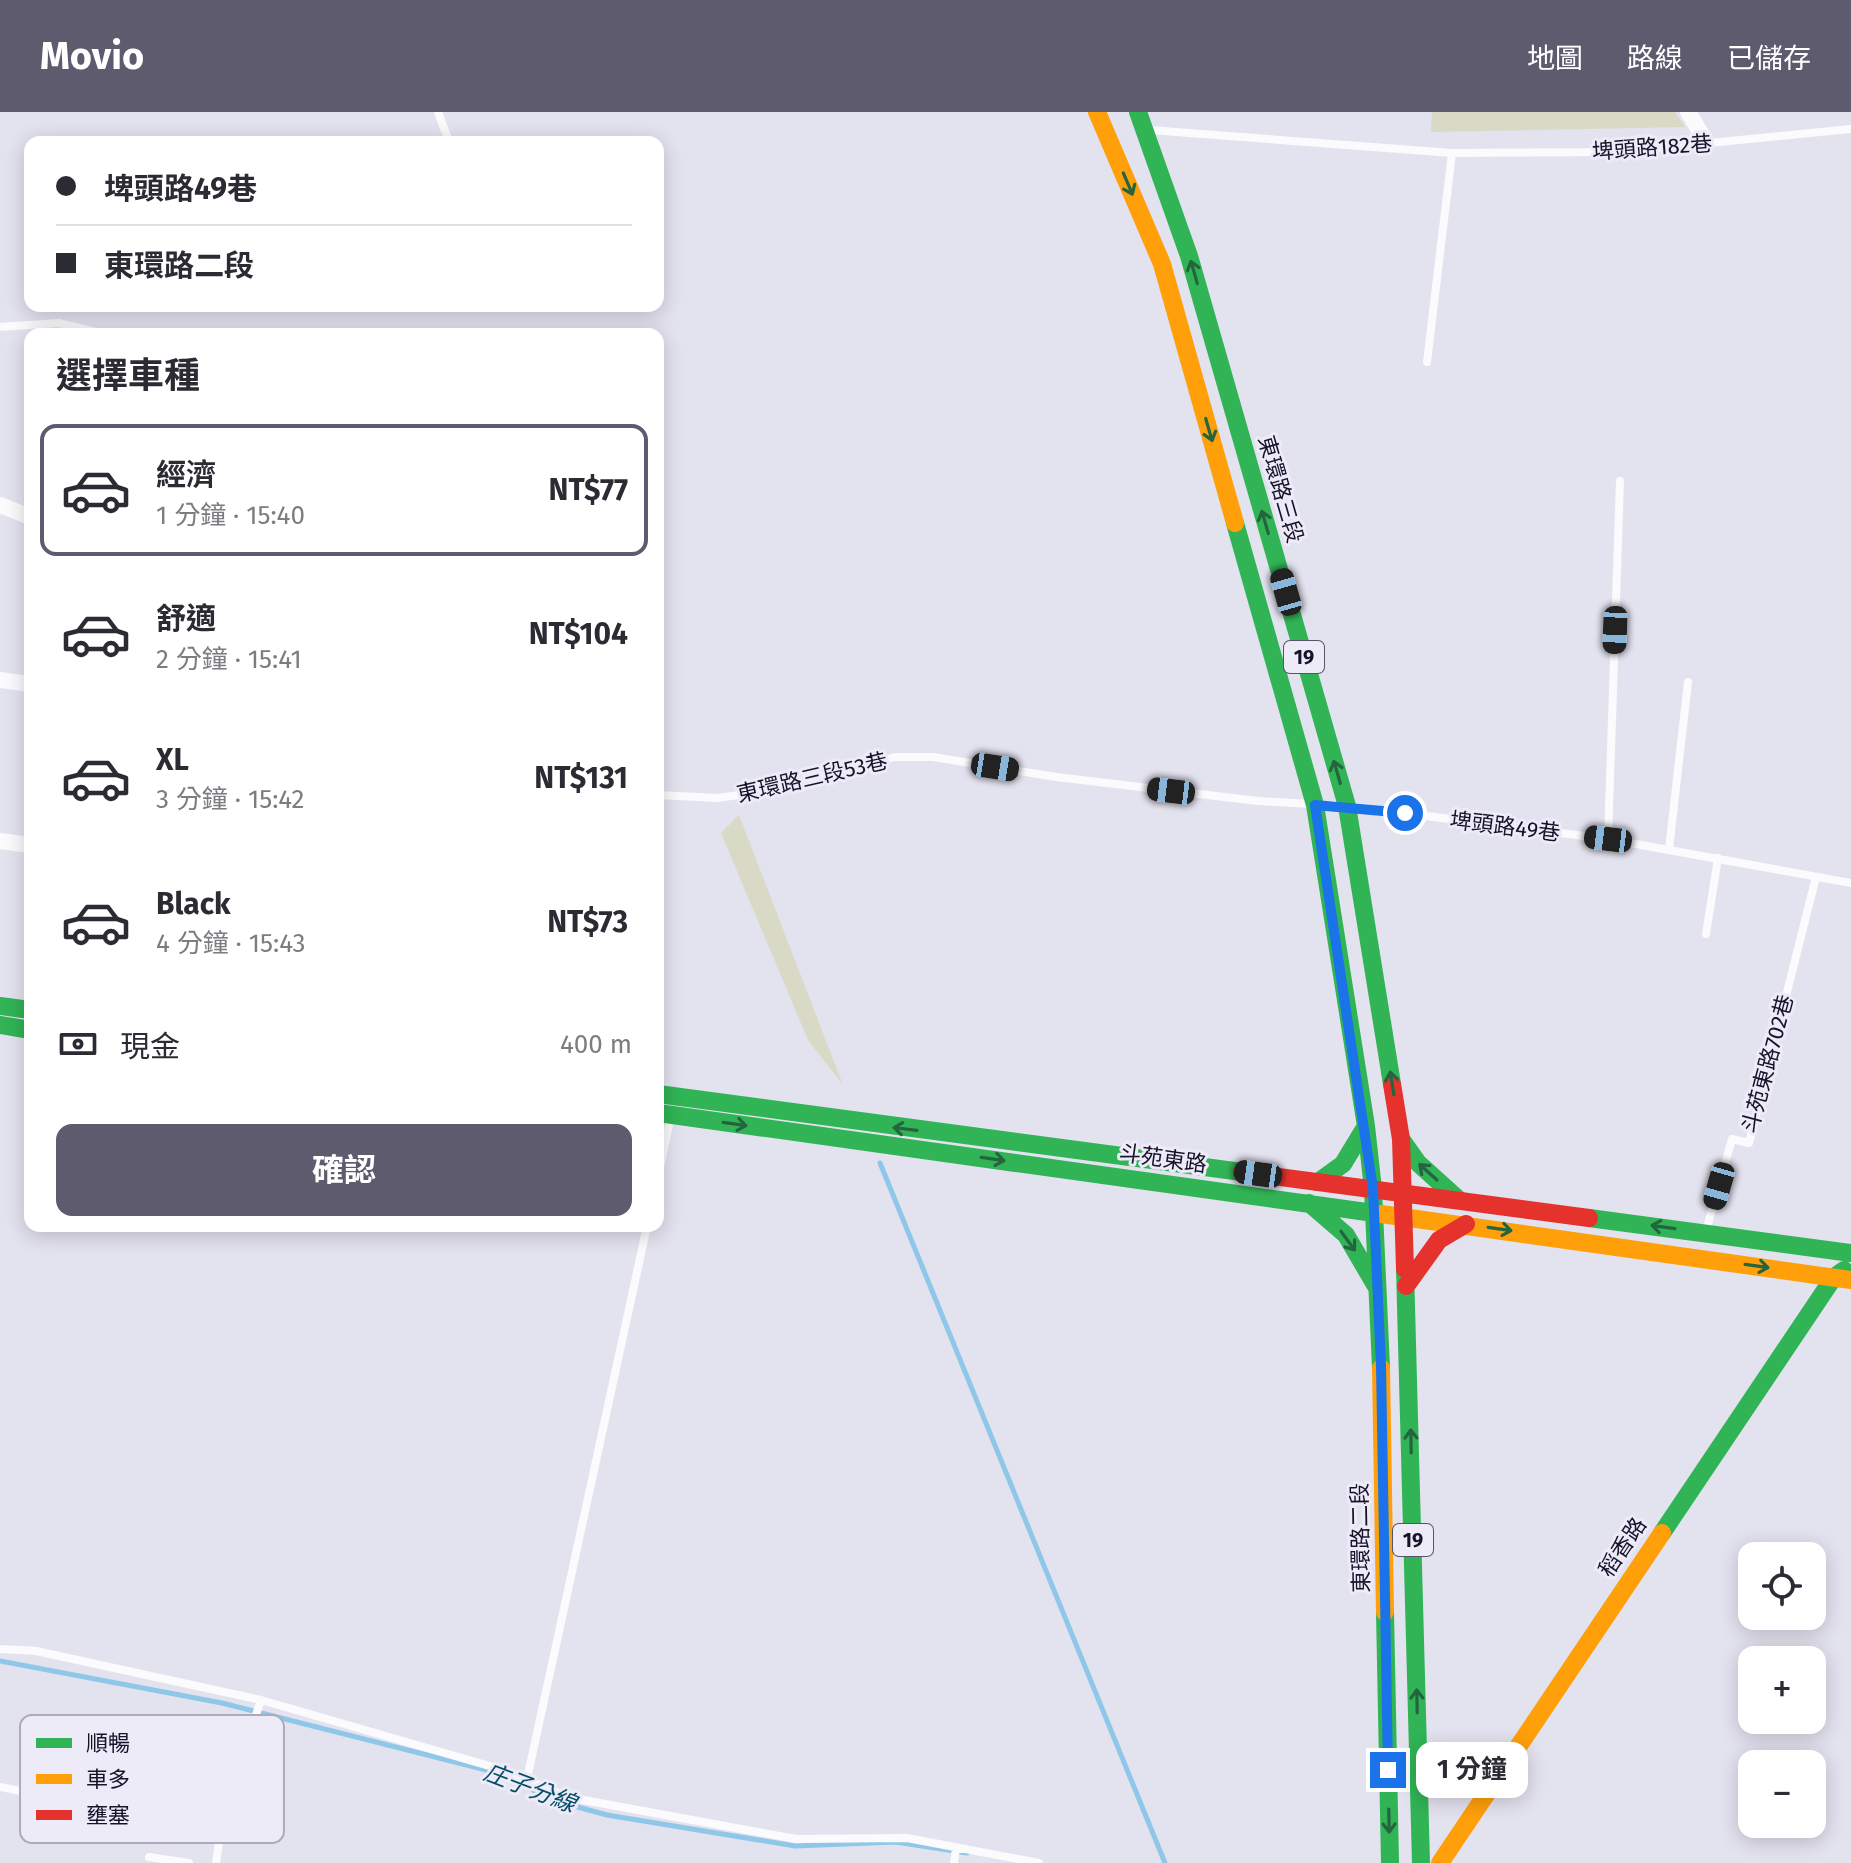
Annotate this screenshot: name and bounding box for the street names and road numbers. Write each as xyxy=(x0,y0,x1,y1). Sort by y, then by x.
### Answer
street label: 埤頭路182巷 xyxy=(1591,130,1713,165)
street label: 東環路三段 xyxy=(1252,433,1309,546)
road number: 19 xyxy=(1284,641,1324,673)
street label: 東環路三段53巷 xyxy=(734,747,890,808)
street label: 埤頭路49巷 xyxy=(1448,806,1562,847)
street label: 斗苑東路702巷 xyxy=(1736,992,1799,1136)
street label: 斗苑東路 xyxy=(1117,1139,1208,1178)
street label: 東環路二段 xyxy=(1346,1483,1375,1593)
street label: 稻香路 xyxy=(1593,1512,1652,1582)
road number: 19 xyxy=(1393,1524,1433,1556)

